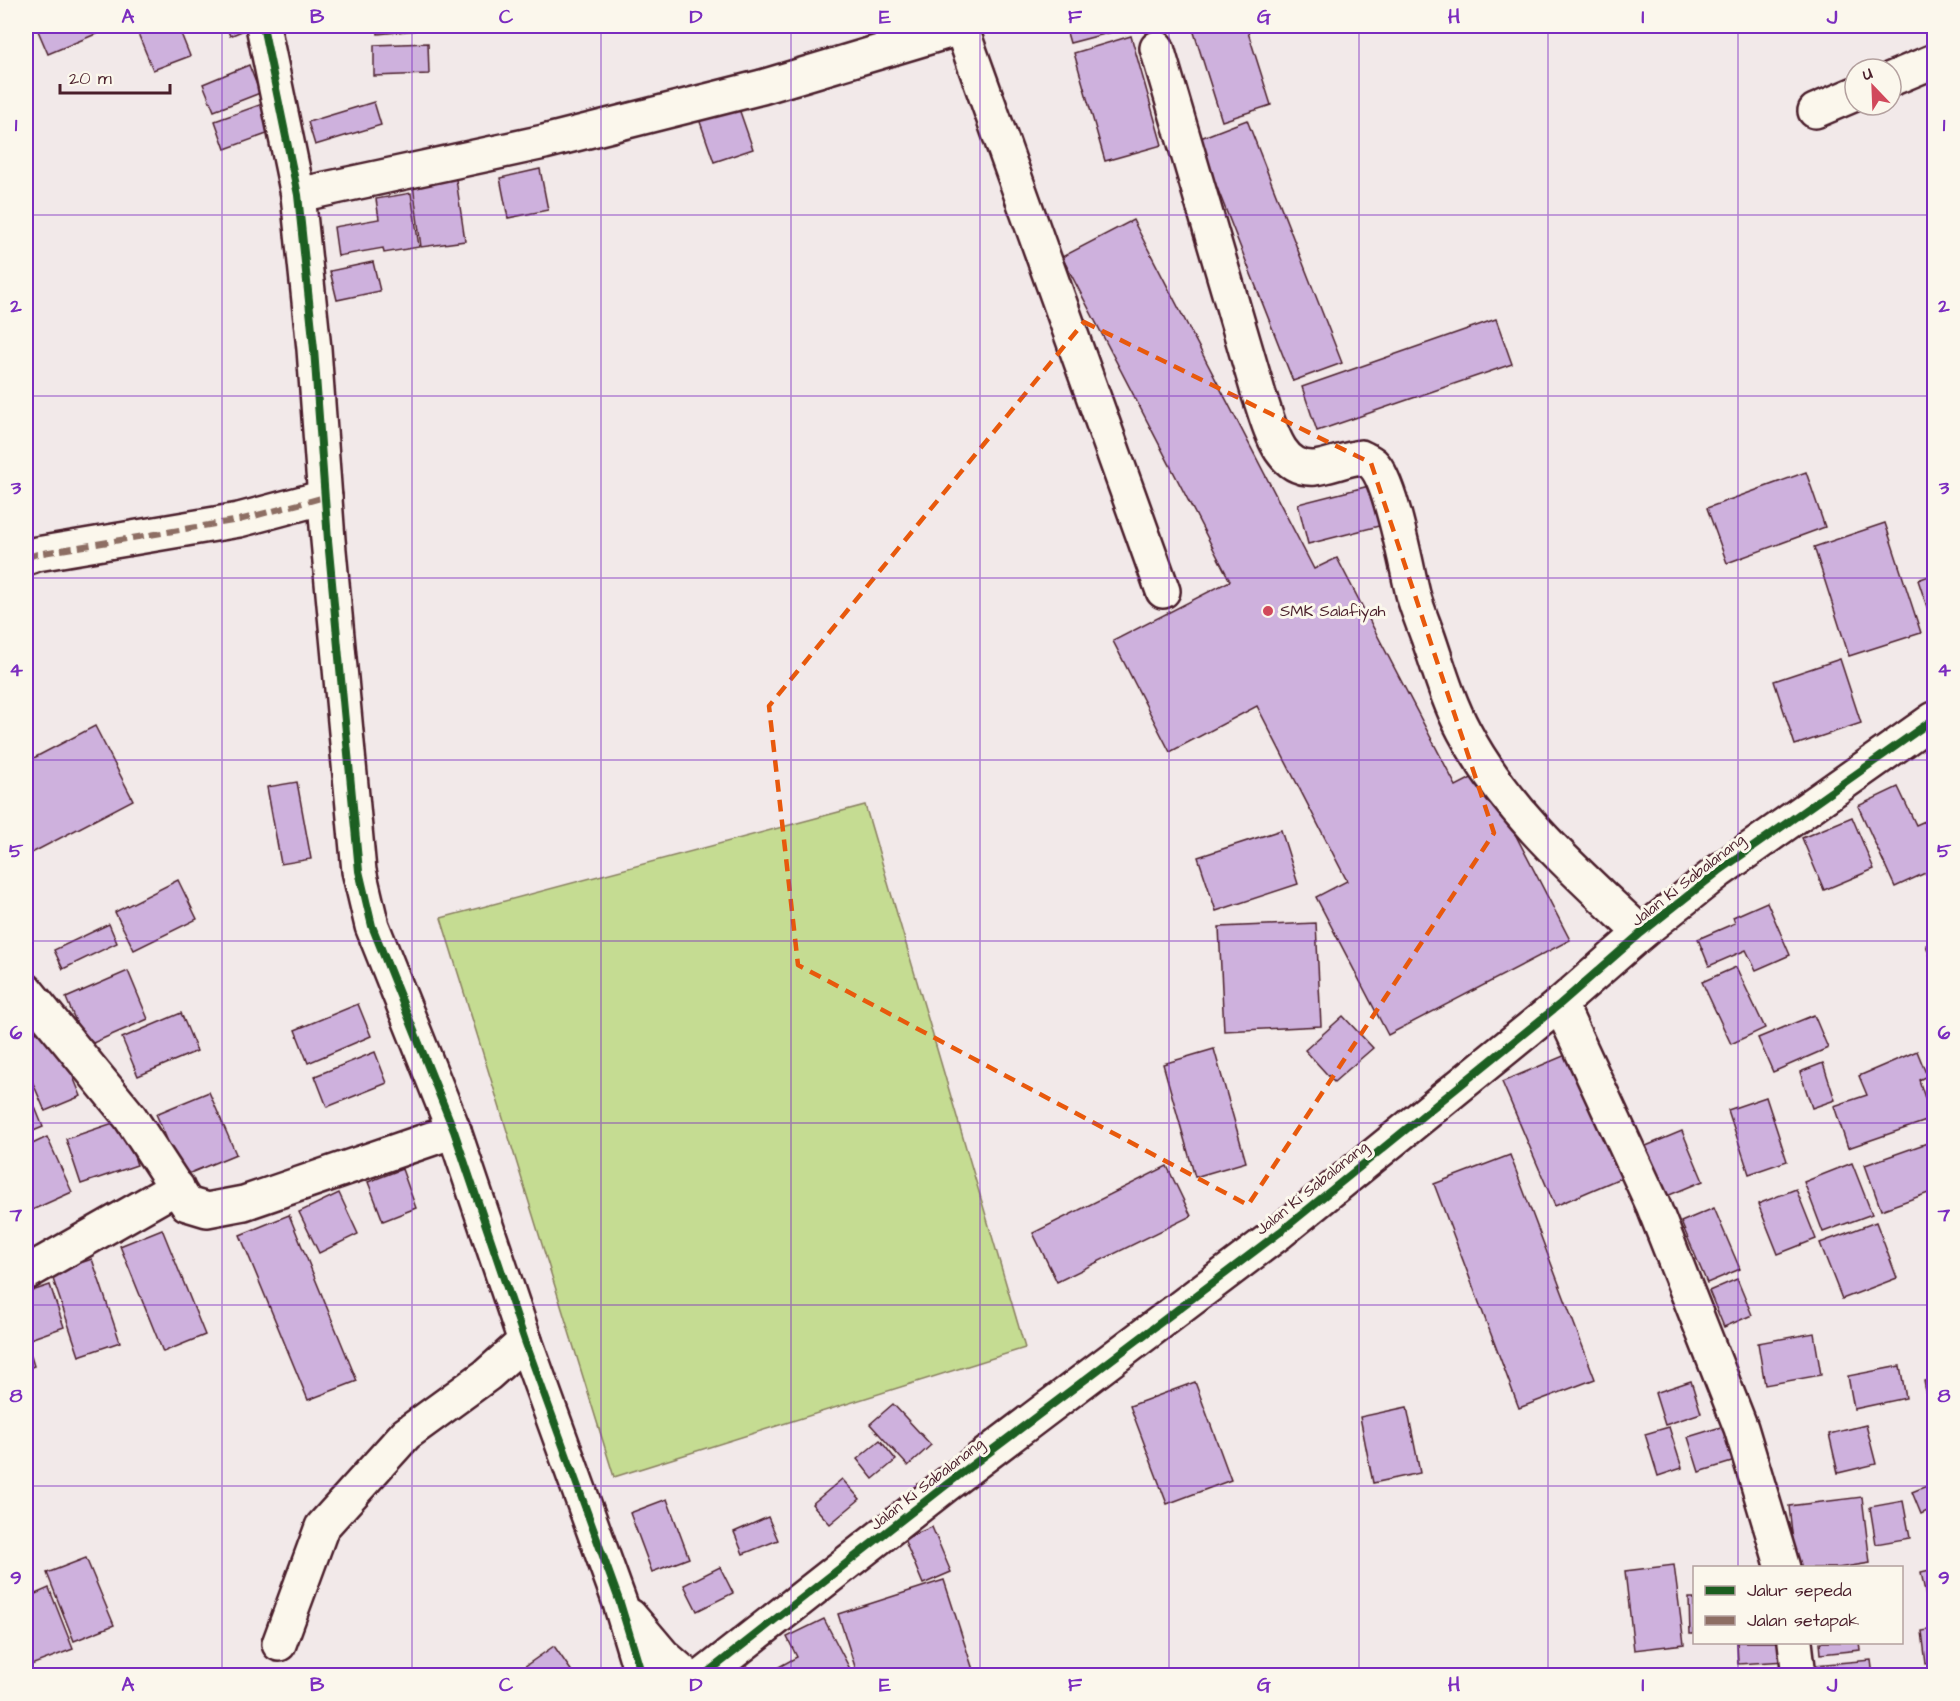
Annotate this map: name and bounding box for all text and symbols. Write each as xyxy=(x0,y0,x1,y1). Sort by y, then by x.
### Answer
text: A xyxy=(122,3,135,31)
text: B xyxy=(310,3,325,31)
text: C xyxy=(499,3,514,31)
text: D xyxy=(690,3,703,31)
text: E xyxy=(879,3,891,31)
text: F xyxy=(1068,3,1083,31)
text: G xyxy=(1257,3,1271,31)
text: H xyxy=(1448,3,1460,31)
text: I xyxy=(1641,3,1645,31)
text: J xyxy=(1826,3,1838,31)
scale bar xyxy=(60,57,170,95)
north arrow xyxy=(1843,57,1903,117)
text: U xyxy=(1859,62,1876,86)
text: 20 m xyxy=(69,66,112,91)
text: 1 xyxy=(15,111,18,139)
text: 1 xyxy=(1943,111,1946,139)
text: 2 xyxy=(9,292,22,320)
text: 2 xyxy=(1937,292,1950,320)
text: 3 xyxy=(10,474,22,502)
text: 3 xyxy=(1938,474,1950,502)
place label: SMK Salafiyah xyxy=(1280,600,1386,623)
marker: SMK Salafiyah xyxy=(1261,604,1275,618)
text: 4 xyxy=(9,656,23,684)
text: 4 xyxy=(1937,656,1951,684)
street label: Jalan Ki Sabalanang xyxy=(1627,829,1750,932)
text: 5 xyxy=(9,837,24,865)
text: 5 xyxy=(1937,837,1952,865)
text: 6 xyxy=(10,1019,23,1047)
text: 6 xyxy=(1938,1019,1951,1047)
street label: Jalan Ki Sabalanang xyxy=(1251,1136,1373,1241)
text: 7 xyxy=(9,1201,23,1229)
text: 7 xyxy=(1937,1201,1951,1229)
text: 8 xyxy=(10,1382,23,1410)
text: 8 xyxy=(1938,1382,1951,1410)
street label: Jalan Ki Sabalanang xyxy=(866,1433,989,1536)
text: 9 xyxy=(10,1564,22,1592)
text: 9 xyxy=(1938,1564,1950,1592)
legend xyxy=(1693,1566,1903,1644)
text: Jalur sepeda xyxy=(1747,1578,1852,1603)
text: Jalan setapak xyxy=(1747,1608,1859,1633)
text: A xyxy=(122,1671,135,1699)
text: B xyxy=(310,1671,325,1699)
text: C xyxy=(499,1671,514,1699)
text: D xyxy=(690,1671,703,1699)
text: E xyxy=(879,1671,891,1699)
text: F xyxy=(1068,1671,1083,1699)
text: G xyxy=(1257,1671,1271,1699)
text: H xyxy=(1448,1671,1460,1699)
text: I xyxy=(1641,1671,1645,1699)
text: J xyxy=(1826,1671,1838,1699)

